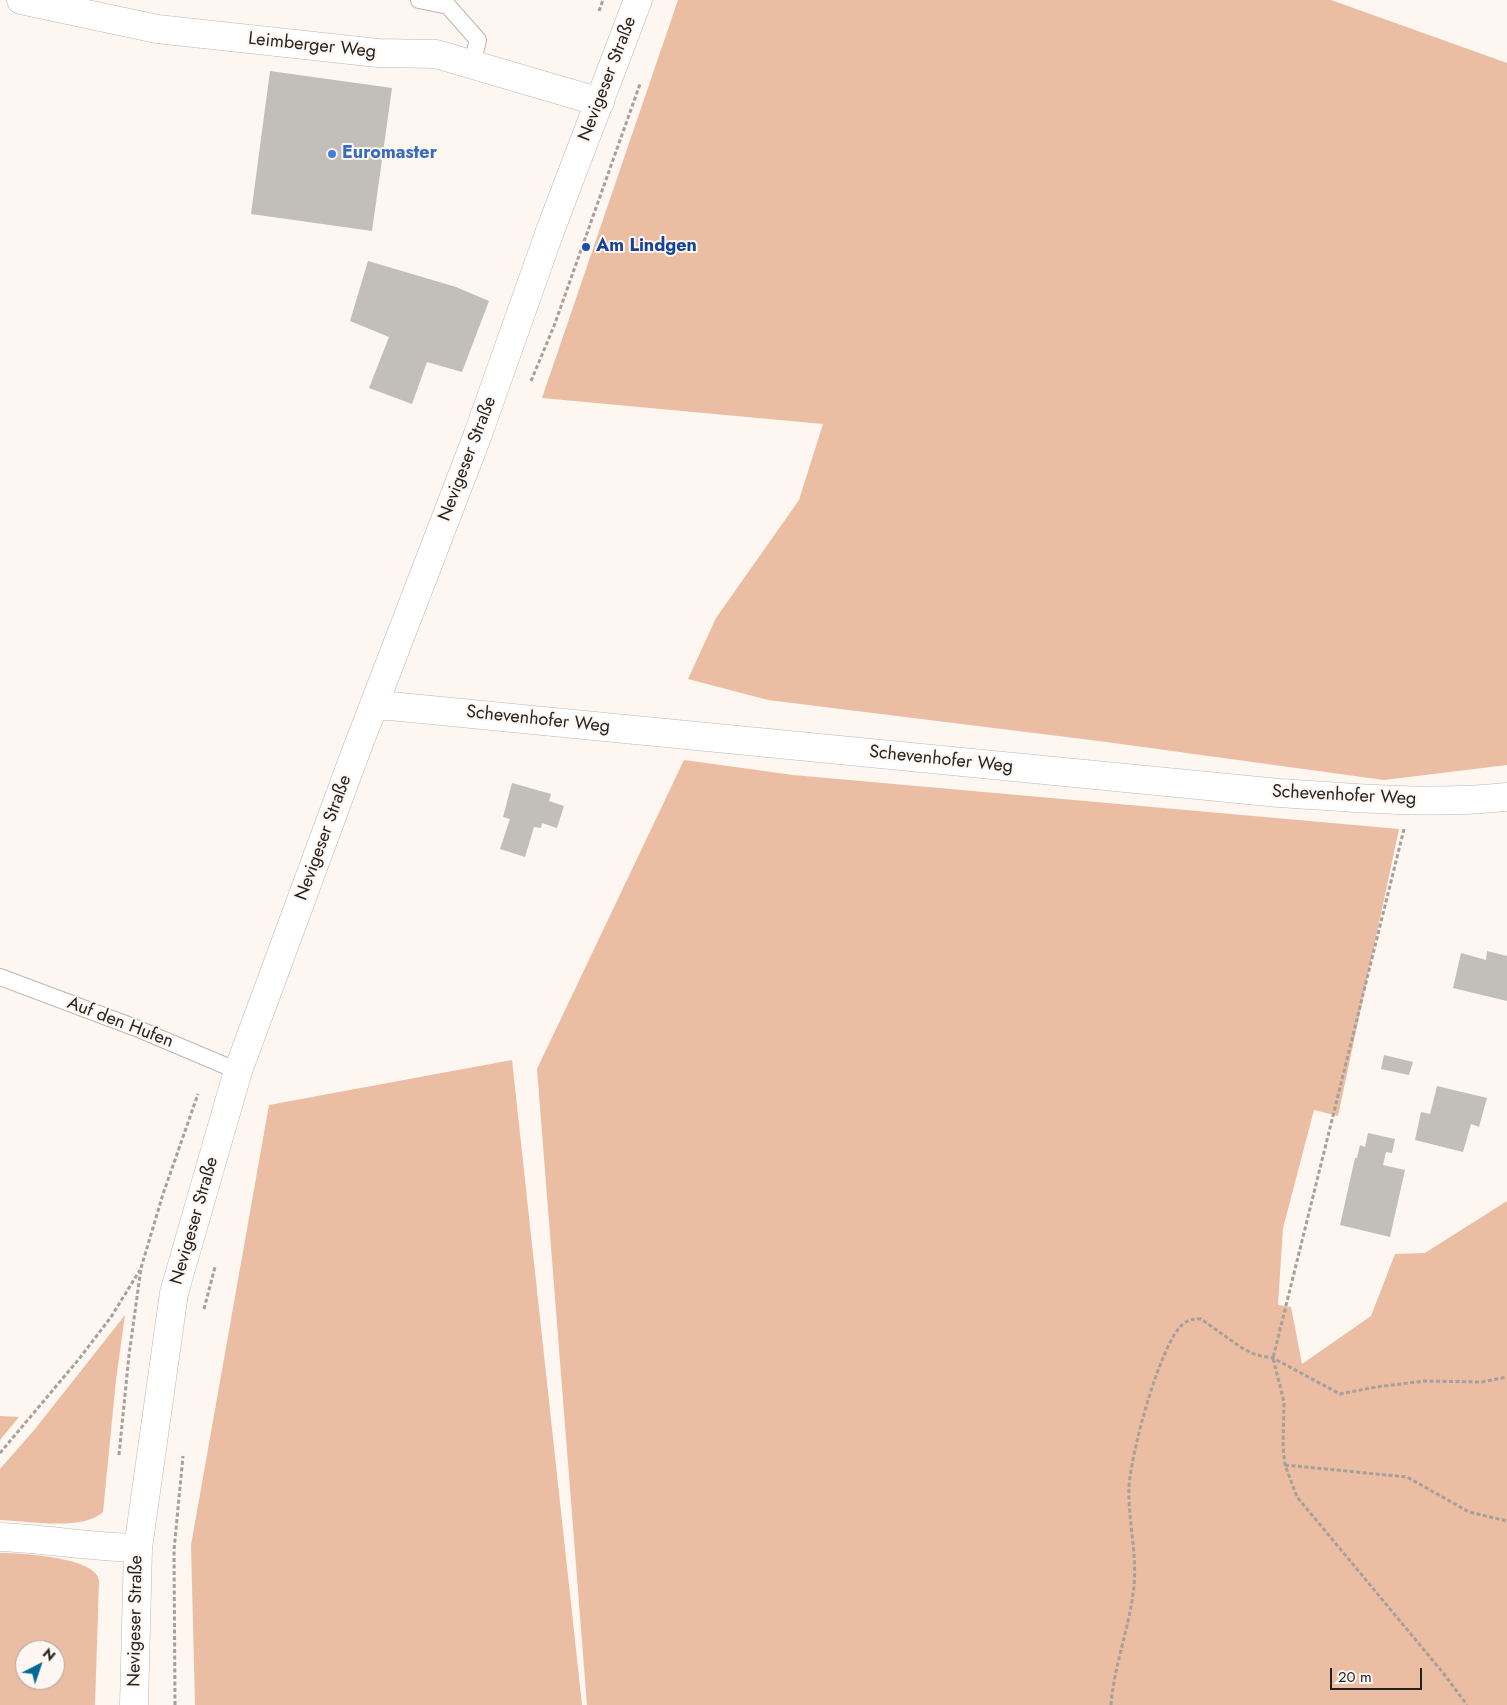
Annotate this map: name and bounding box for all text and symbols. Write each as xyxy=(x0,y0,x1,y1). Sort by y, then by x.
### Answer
street label: Nevigeser Straße xyxy=(574,14,642,144)
street label: Leimberger Weg xyxy=(247,29,377,63)
place label: Euromaster xyxy=(342,143,437,165)
marker: Euromaster xyxy=(326,148,338,160)
place label: Am Lindgen xyxy=(596,236,697,258)
marker: Am Lindgen xyxy=(580,241,592,253)
street label: Nevigeser Straße xyxy=(434,394,502,524)
street label: Schevenhofer Weg xyxy=(465,702,611,738)
street label: Schevenhofer Weg xyxy=(868,742,1014,778)
street label: Nevigeser Straße xyxy=(291,772,357,904)
street label: Schevenhofer Weg xyxy=(1271,781,1417,811)
street label: Auf den Hufen xyxy=(64,993,176,1053)
street label: Nevigeser Straße xyxy=(166,1155,224,1287)
street label: Nevigeser Straße xyxy=(124,1555,148,1687)
north arrow xyxy=(15,1640,65,1690)
text: N xyxy=(38,1643,60,1666)
scale bar xyxy=(1332,1658,1424,1690)
text: 20 m xyxy=(1338,1666,1372,1688)

